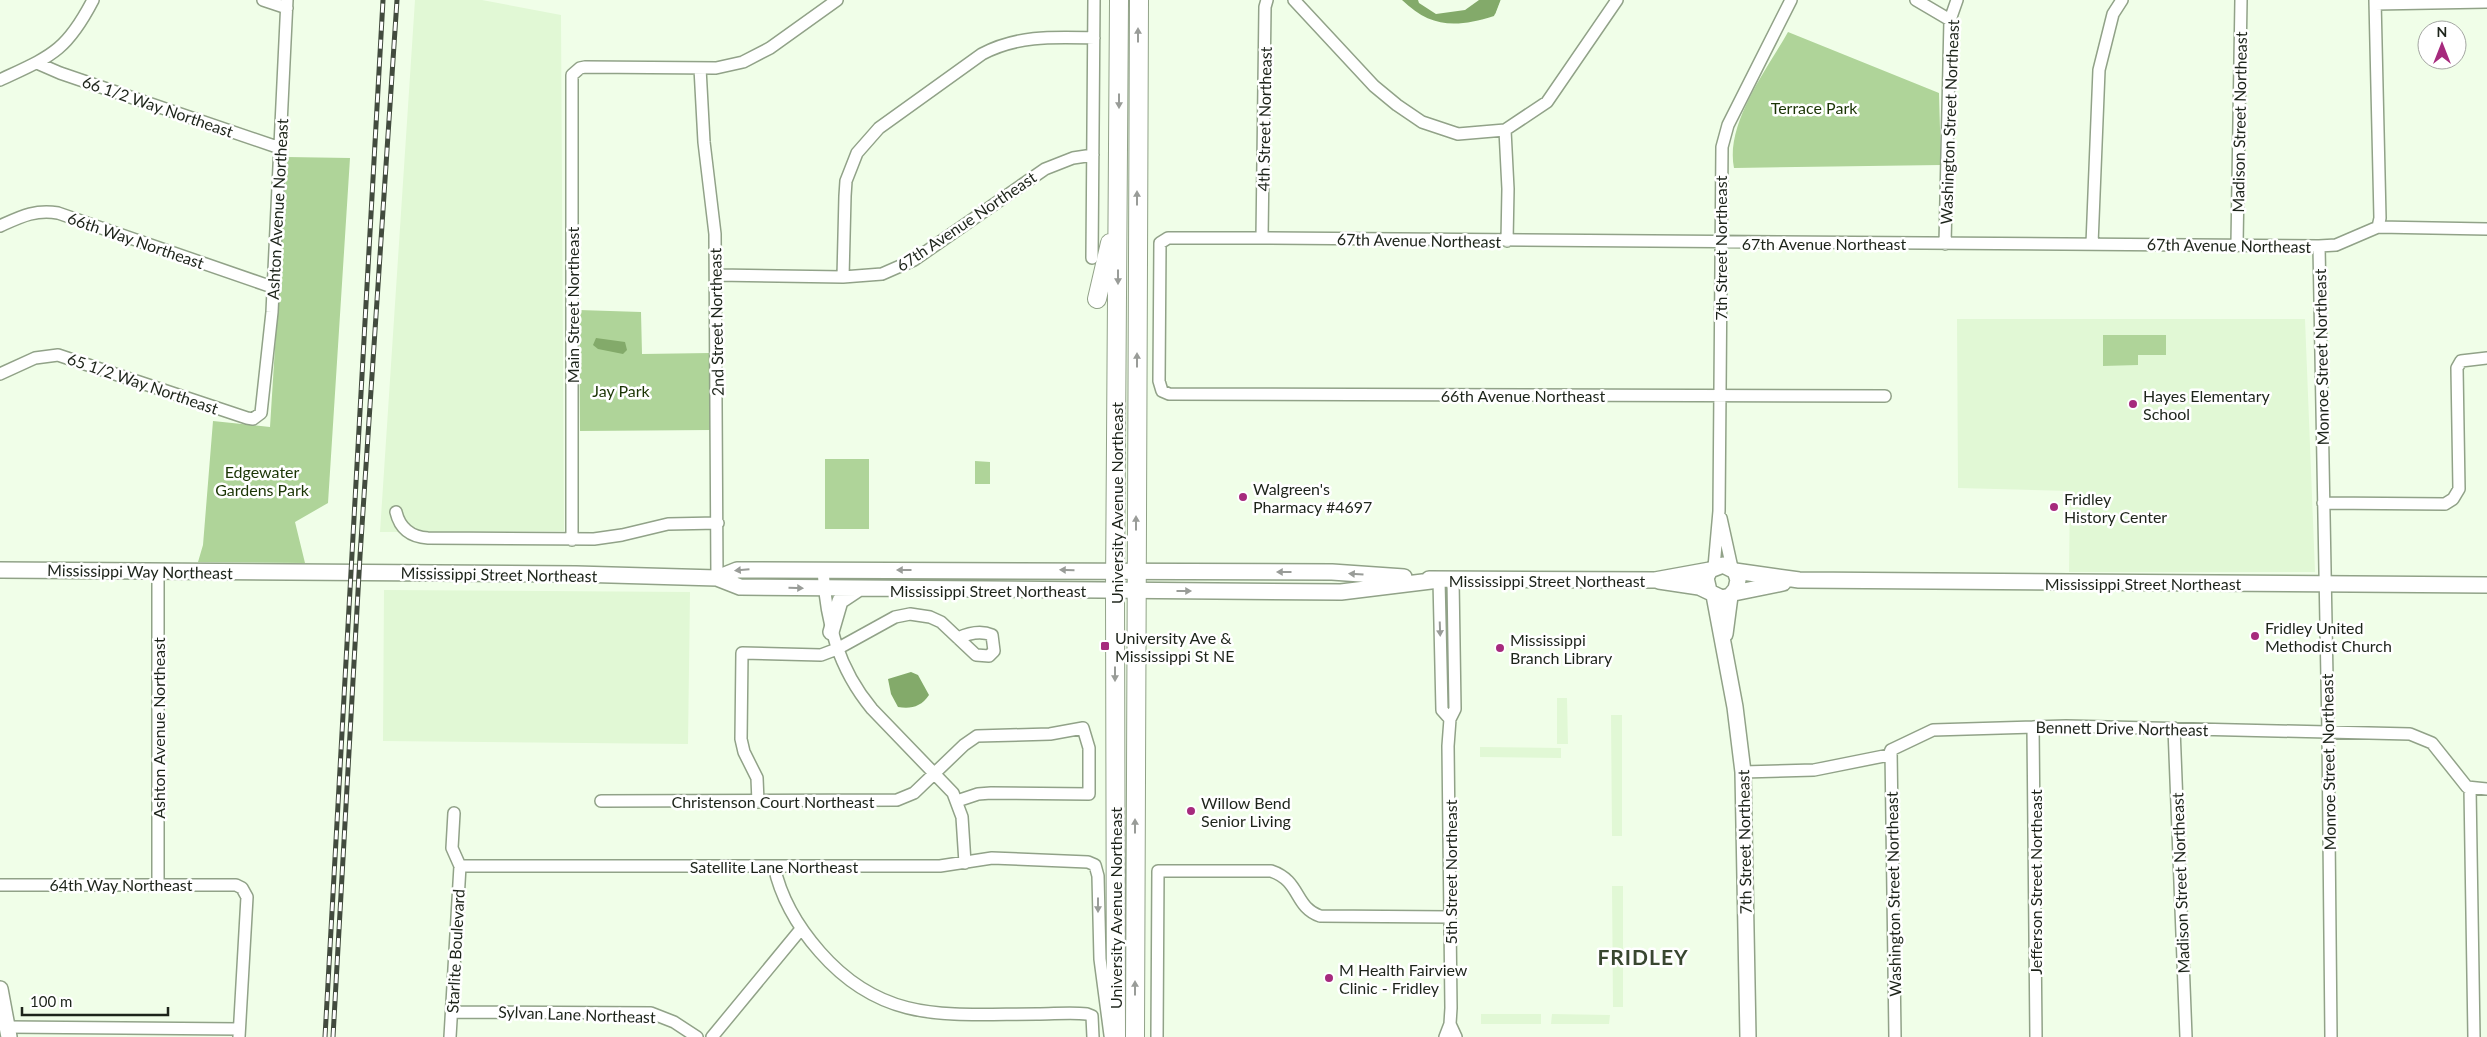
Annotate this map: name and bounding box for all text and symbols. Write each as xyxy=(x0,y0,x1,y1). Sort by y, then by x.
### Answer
street label: Washington Street Northeast xyxy=(1936,19,1962,225)
north arrow xyxy=(2417,20,2467,70)
text: N xyxy=(2437,23,2447,40)
one-way arrow xyxy=(1134,27,1142,43)
street label: Madison Street Northeast xyxy=(2228,31,2250,213)
street label: 4th Street Northeast xyxy=(1253,46,1275,192)
street label: 66 1/2 Way Northeast xyxy=(80,71,236,141)
one-way arrow xyxy=(1115,93,1123,109)
park label: Terrace Park xyxy=(1771,98,1858,117)
street label: Ashton Avenue Northeast xyxy=(263,118,291,300)
street label: 67th Avenue Northeast xyxy=(893,167,1040,275)
street label: 7th Street Northeast xyxy=(1711,175,1730,320)
one-way arrow xyxy=(1134,189,1142,205)
street label: 66th Way Northeast xyxy=(65,208,207,272)
street label: Main Street Northeast xyxy=(563,227,582,383)
street label: 67th Avenue Northeast xyxy=(1337,229,1502,251)
street label: 67th Avenue Northeast xyxy=(1742,234,1906,253)
street label: 67th Avenue Northeast xyxy=(2147,234,2312,256)
street label: 2nd Street Northeast xyxy=(705,248,727,396)
street label: Monroe Street Northeast xyxy=(2310,268,2332,445)
one-way arrow xyxy=(1114,269,1122,285)
street label: 65 1/2 Way Northeast xyxy=(65,348,221,418)
one-way arrow xyxy=(1133,352,1141,368)
park label: Jay Park xyxy=(592,381,651,400)
street label: 66th Avenue Northeast xyxy=(1441,386,1605,405)
place label: Hayes Elementary School xyxy=(2143,386,2271,423)
marker: Hayes Elementary School xyxy=(2127,398,2139,410)
street label: University Avenue Northeast xyxy=(1107,402,1126,604)
park label: Edgewater Gardens Park xyxy=(215,462,310,499)
place label: Walgreen's Pharmacy #4697 xyxy=(1253,479,1372,516)
place label: Fridley History Center xyxy=(2064,489,2167,526)
marker: Walgreen's Pharmacy #4697 xyxy=(1237,491,1249,503)
marker: Fridley History Center xyxy=(2048,501,2060,513)
one-way arrow xyxy=(1132,514,1140,530)
street label: Mississippi Way Northeast xyxy=(47,560,233,582)
street label: Mississippi Street Northeast xyxy=(401,563,598,585)
one-way arrow xyxy=(896,566,912,574)
one-way arrow xyxy=(1058,566,1074,574)
one-way arrow xyxy=(733,567,749,575)
one-way arrow xyxy=(1275,568,1291,576)
one-way arrow xyxy=(1348,570,1364,578)
street label: Mississippi Street Northeast xyxy=(1449,571,1646,590)
street label: Mississippi Street Northeast xyxy=(2045,574,2242,593)
street label: Mississippi Street Northeast xyxy=(890,581,1087,600)
one-way arrow xyxy=(789,584,805,592)
one-way arrow xyxy=(1176,587,1192,595)
place label: Fridley United Methodist Church xyxy=(2265,618,2392,655)
one-way arrow xyxy=(1436,621,1444,637)
place label: University Ave & Mississippi St NE xyxy=(1115,628,1234,665)
place label: Mississippi Branch Library xyxy=(1510,630,1613,667)
marker: Fridley United Methodist Church xyxy=(2249,630,2261,642)
street label: Ashton Avenue Northeast xyxy=(149,637,168,819)
marker: University Ave & Mississippi St NE xyxy=(1099,640,1111,652)
marker: Mississippi Branch Library xyxy=(1494,642,1506,654)
one-way arrow xyxy=(1111,666,1119,682)
street label: Monroe Street Northeast xyxy=(2317,673,2339,850)
street label: Bennett Drive Northeast xyxy=(2035,717,2209,739)
street label: 7th Street Northeast xyxy=(1733,769,1755,915)
street label: Jefferson Street Northeast xyxy=(2026,789,2045,975)
street label: Washington Street Northeast xyxy=(1882,791,1904,997)
street label: Christenson Court Northeast xyxy=(671,792,875,811)
street label: Madison Street Northeast xyxy=(2167,792,2193,974)
place label: Willow Bend Senior Living xyxy=(1201,793,1291,830)
street label: 5th Street Northeast xyxy=(1441,799,1460,944)
marker: Willow Bend Senior Living xyxy=(1185,805,1197,817)
street label: University Avenue Northeast xyxy=(1106,807,1125,1009)
one-way arrow xyxy=(1131,818,1139,834)
street label: Satellite Lane Northeast xyxy=(690,857,858,876)
street label: 64th Way Northeast xyxy=(49,875,193,894)
street label: Starlite Boulevard xyxy=(442,888,468,1014)
one-way arrow xyxy=(1094,897,1102,913)
district label: FRIDLEY xyxy=(1597,944,1689,969)
place label: M Health Fairview Clinic - Fridley xyxy=(1339,960,1468,997)
marker: M Health Fairview Clinic - Fridley xyxy=(1323,972,1335,984)
one-way arrow xyxy=(1131,980,1139,996)
scale bar xyxy=(22,984,169,1016)
text: 100 m xyxy=(30,992,72,1010)
street label: Sylvan Lane Northeast xyxy=(498,1002,656,1026)

